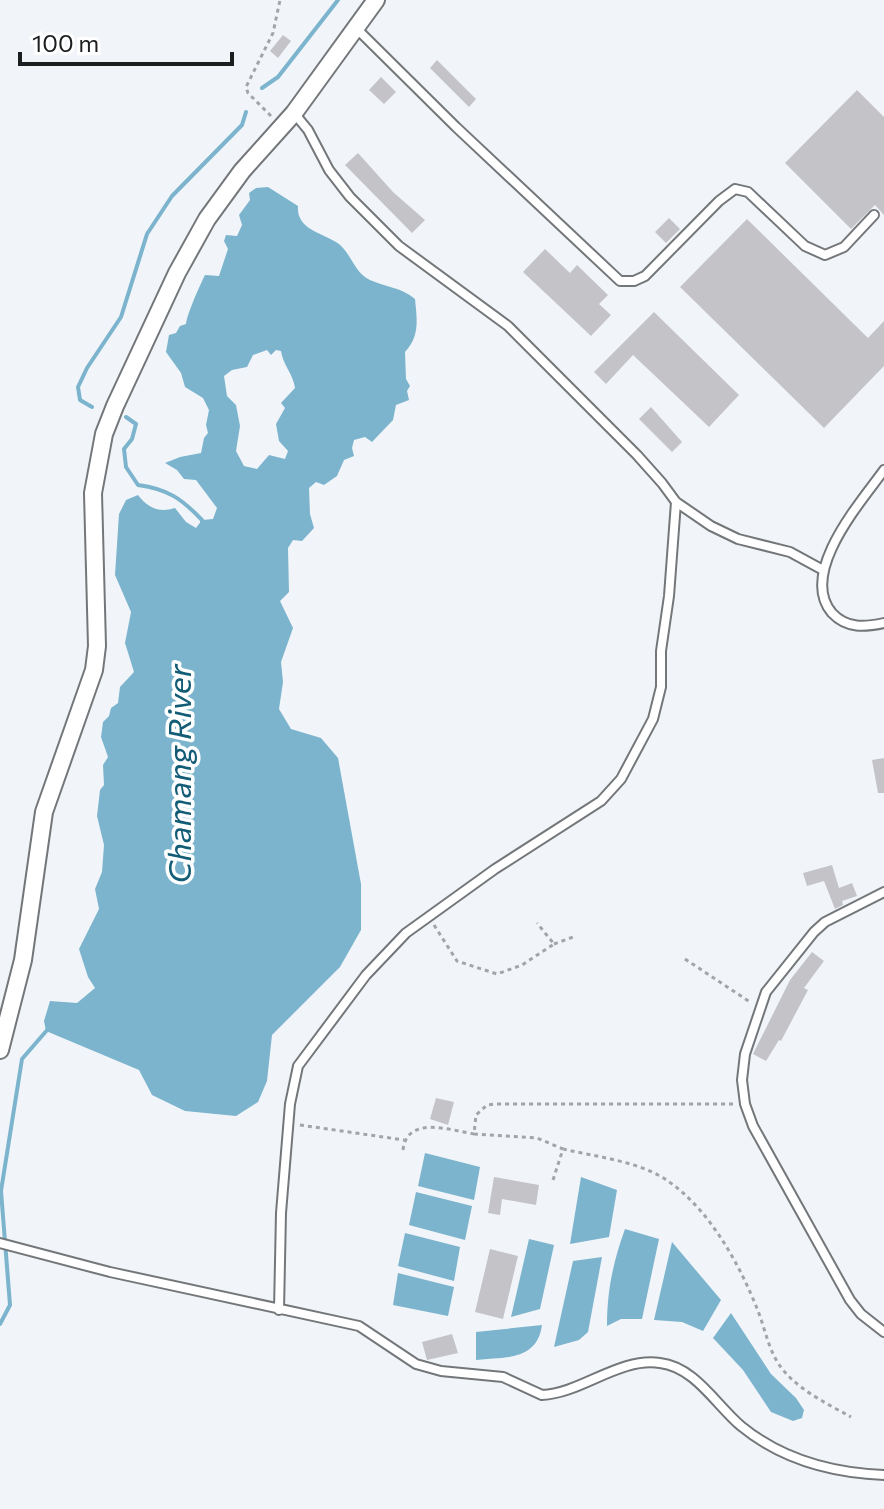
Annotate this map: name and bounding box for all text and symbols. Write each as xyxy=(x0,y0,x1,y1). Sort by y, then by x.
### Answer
scale bar xyxy=(20,16,232,66)
text: 100 m xyxy=(32,28,99,57)
water label: Chamang River xyxy=(158,663,198,883)

